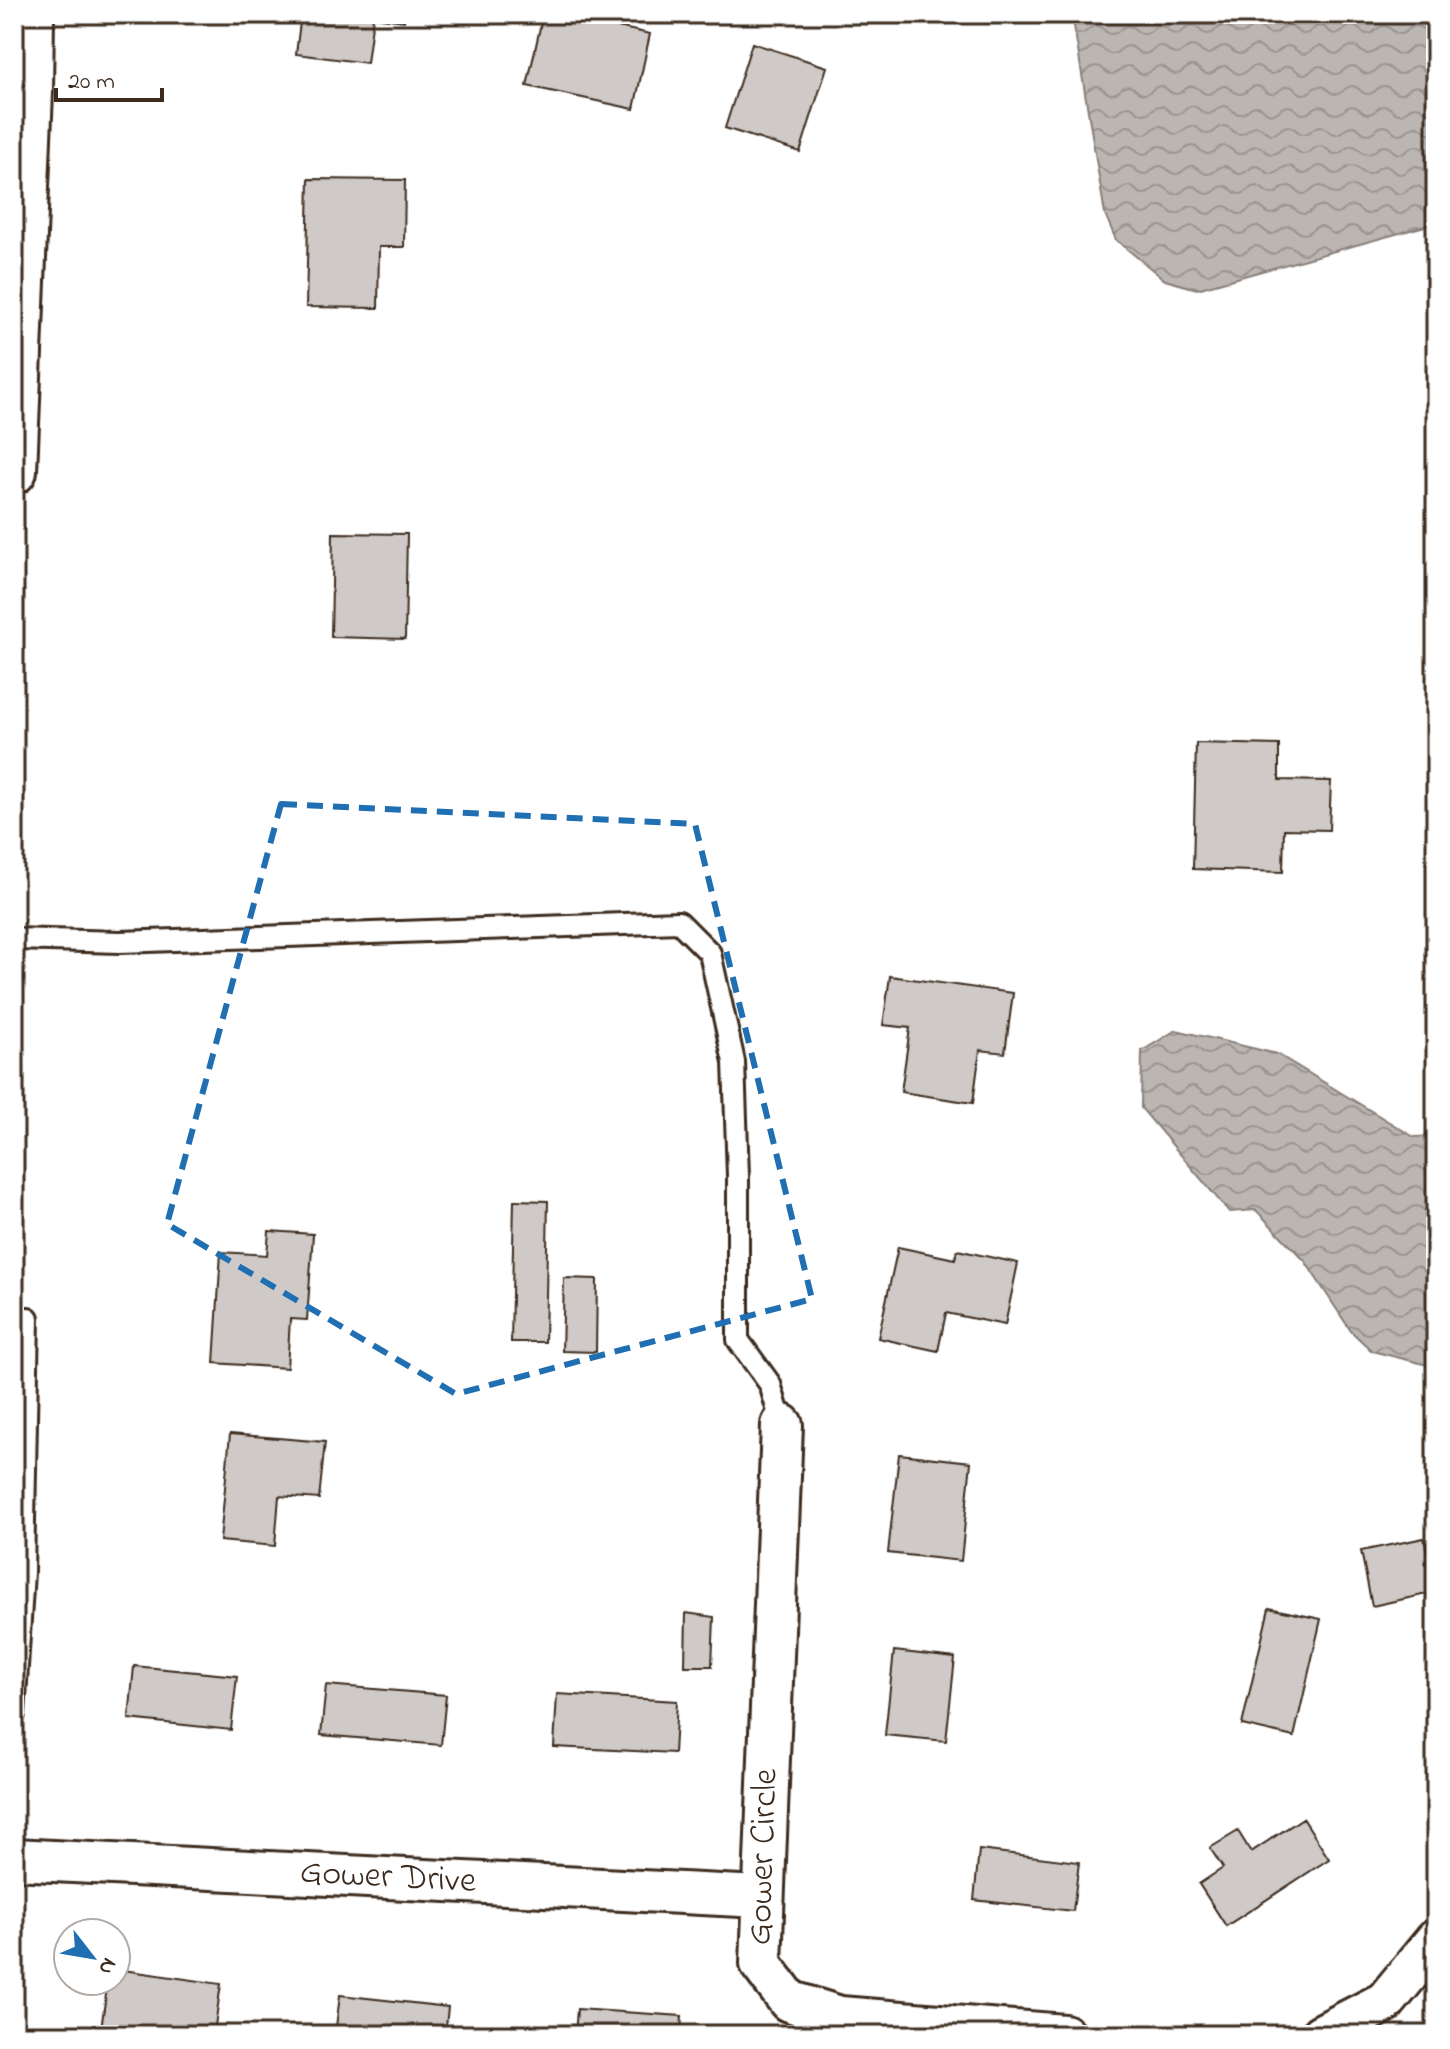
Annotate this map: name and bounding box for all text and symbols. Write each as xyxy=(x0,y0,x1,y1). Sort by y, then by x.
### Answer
scale bar xyxy=(56,52,162,102)
text: 20 m xyxy=(68,65,115,100)
street label: Gower Circle xyxy=(734,1767,794,1946)
street label: Gower Drive xyxy=(299,1847,478,1909)
north arrow xyxy=(52,1917,132,1997)
text: N xyxy=(89,1951,124,1980)

